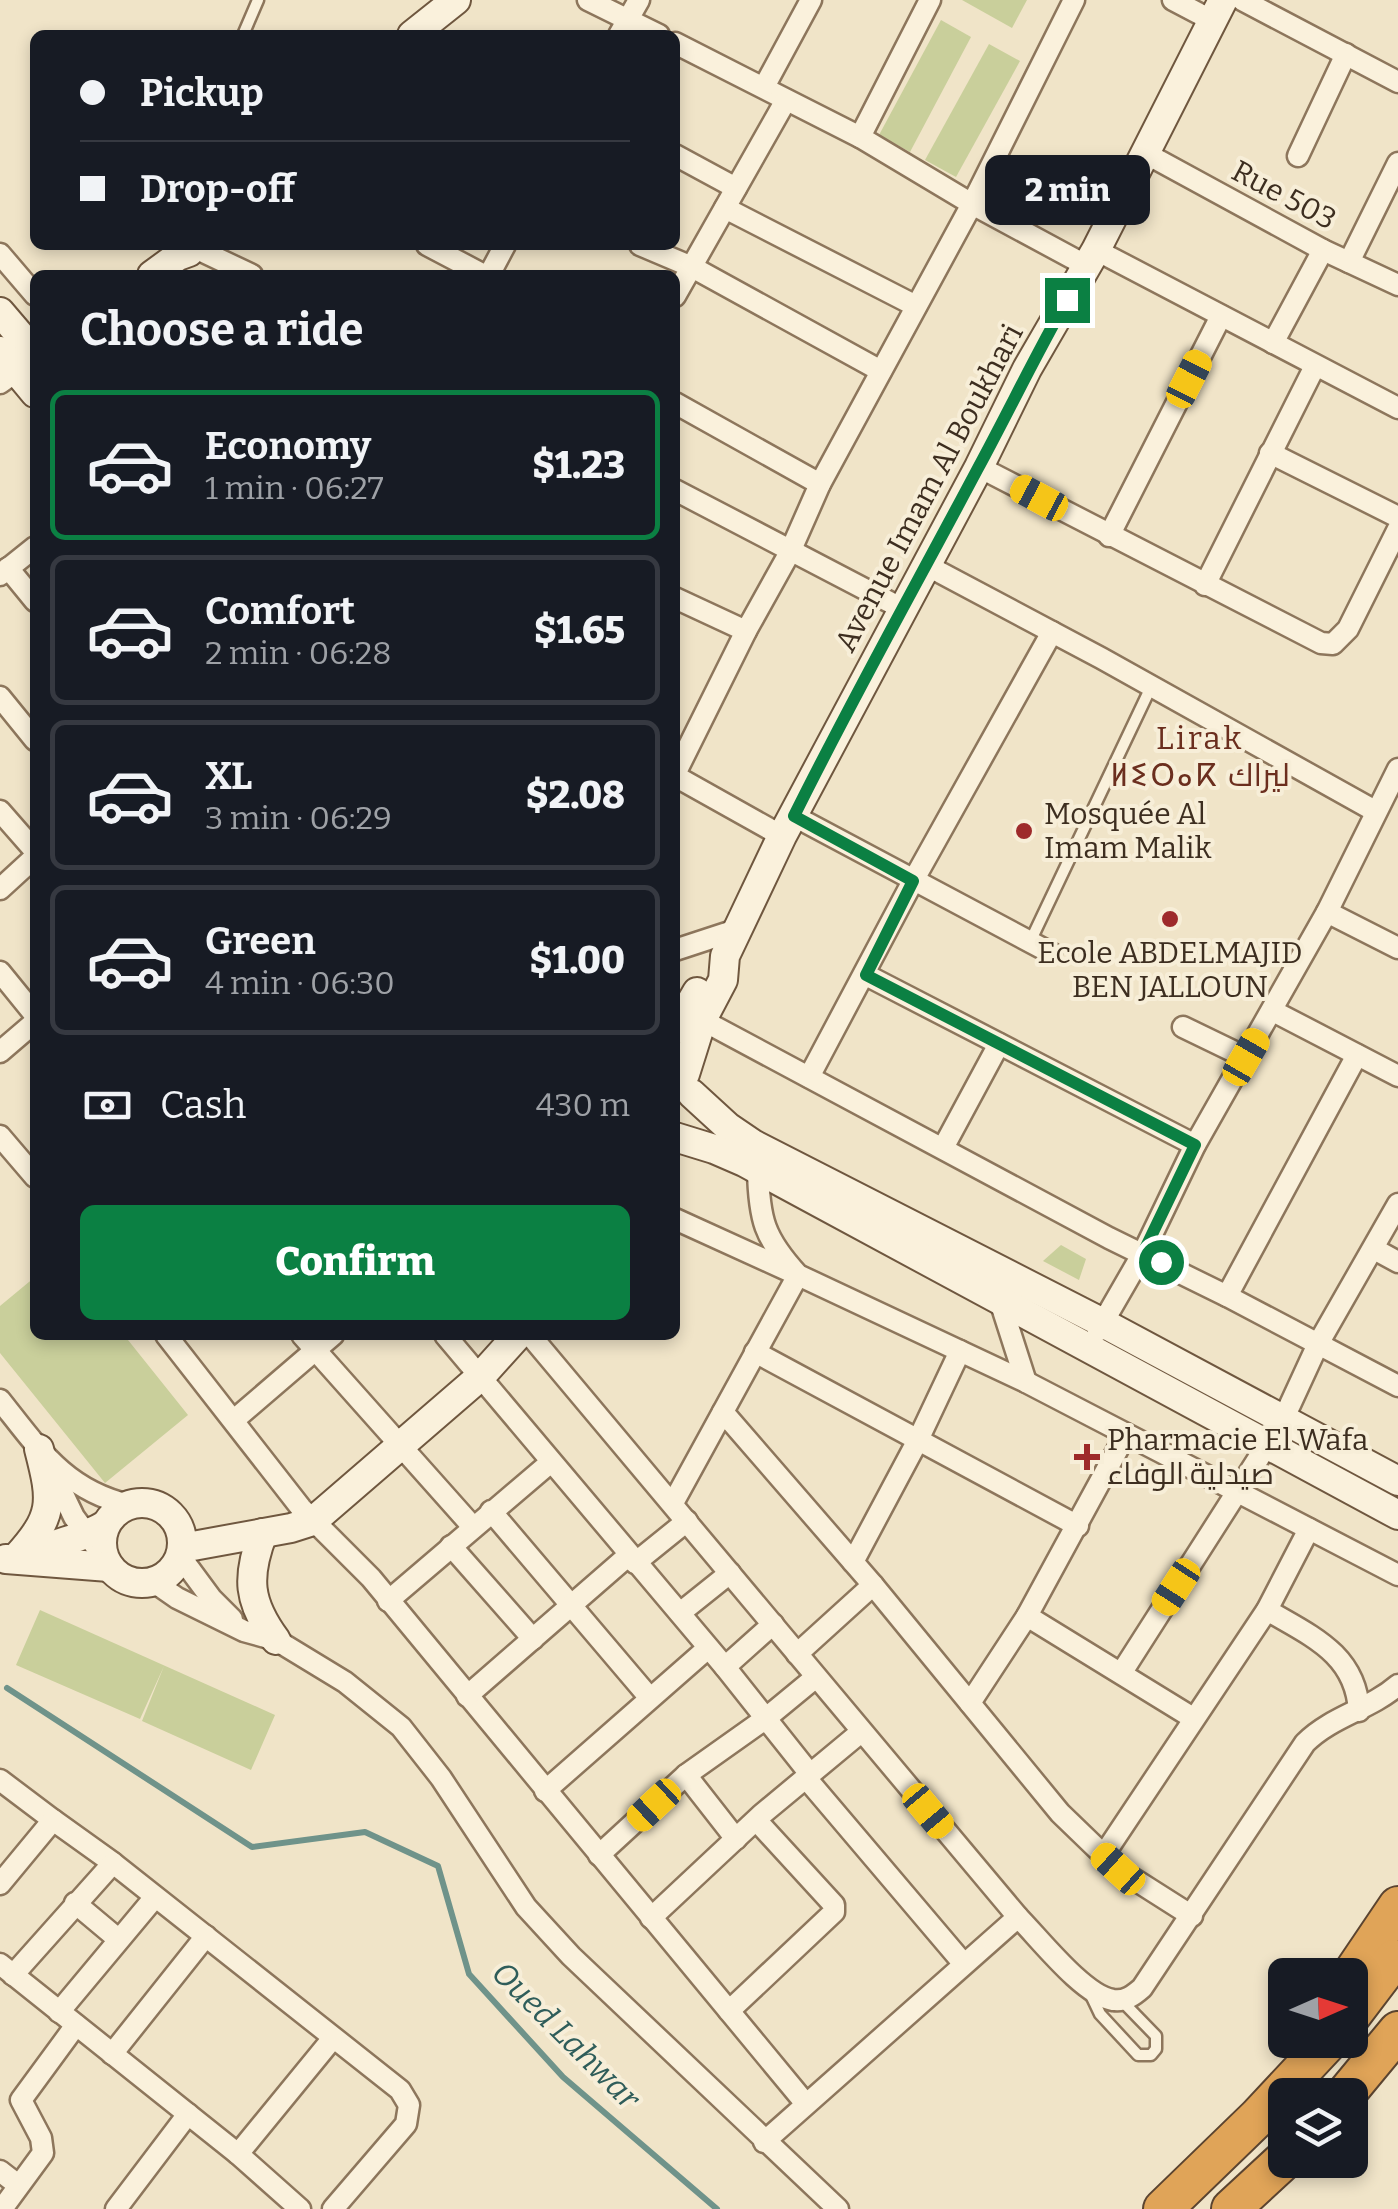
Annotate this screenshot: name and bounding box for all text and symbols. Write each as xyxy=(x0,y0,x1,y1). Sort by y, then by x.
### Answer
text: Pickup xyxy=(140,70,264,116)
street label: Rue 503 xyxy=(1226,153,1342,237)
callout: 2 min xyxy=(984,155,1150,225)
text: Drop-off xyxy=(140,166,295,212)
text: 2 min xyxy=(1025,171,1110,209)
route end xyxy=(1045,278,1090,323)
text: Choose a ride xyxy=(80,303,363,357)
street label: Avenue Imam Al Boukhari xyxy=(827,318,1031,658)
car xyxy=(1162,345,1216,413)
icon: car xyxy=(85,420,175,510)
text: Economy xyxy=(205,423,371,469)
text: $1.23 xyxy=(532,442,625,488)
text: 1 min · 06:27 xyxy=(205,469,383,507)
car xyxy=(1005,471,1073,525)
icon: car xyxy=(85,585,175,675)
text: Comfort xyxy=(205,588,355,634)
text: $1.65 xyxy=(534,607,625,653)
text: 2 min · 06:28 xyxy=(205,634,391,672)
district label: Lirak ⵍⵉⵔⴰⴽ ليراك xyxy=(1110,719,1290,794)
icon: car xyxy=(85,750,175,840)
text: XL xyxy=(205,753,252,799)
text: $2.08 xyxy=(526,772,625,818)
place label: Mosquée Al Imam Malik xyxy=(1044,796,1211,866)
text: 3 min · 06:29 xyxy=(205,799,392,837)
marker: Mosquée Al Imam Malik xyxy=(1013,820,1035,842)
marker: Ecole ABDELMAJID BEN JALLOUN xyxy=(1159,908,1181,930)
icon: car xyxy=(85,915,175,1005)
text: Green xyxy=(205,918,316,964)
place label: Ecole ABDELMAJID BEN JALLOUN xyxy=(1037,935,1303,1005)
text: $1.00 xyxy=(529,937,625,983)
text: 4 min · 06:30 xyxy=(205,964,395,1002)
car xyxy=(1218,1024,1274,1090)
icon: cash xyxy=(80,1078,135,1133)
text: Cash xyxy=(160,1082,246,1128)
text: 430 m xyxy=(536,1086,630,1124)
button: Confirm xyxy=(80,1205,630,1320)
route start xyxy=(1139,1240,1184,1285)
place label: Pharmacie El Wafa صيدلية الوفاء xyxy=(1107,1422,1368,1492)
marker: Pharmacie El Wafa صيدلية الوفاء xyxy=(1076,1446,1098,1468)
car xyxy=(1147,1554,1205,1620)
car xyxy=(622,1774,686,1836)
car xyxy=(897,1778,959,1844)
car xyxy=(1086,1838,1150,1900)
water label: Oued Lahwar xyxy=(484,1953,649,2118)
north arrow xyxy=(1268,1958,1368,2058)
map controls xyxy=(1268,1958,1368,2178)
button: layers xyxy=(1268,2078,1368,2178)

